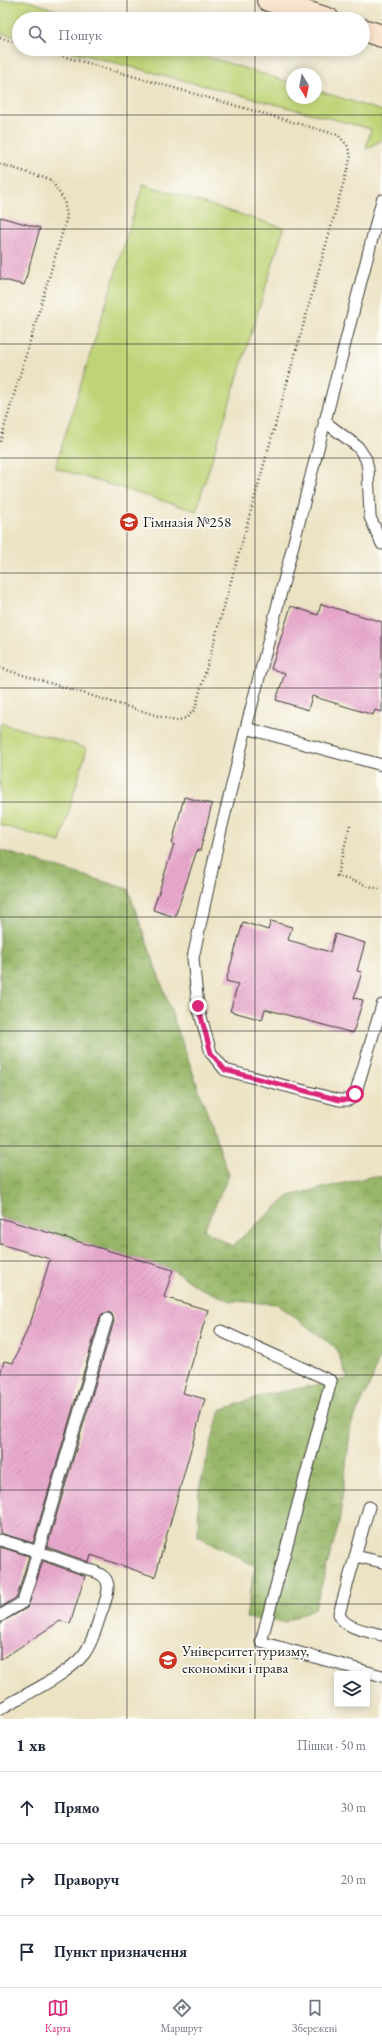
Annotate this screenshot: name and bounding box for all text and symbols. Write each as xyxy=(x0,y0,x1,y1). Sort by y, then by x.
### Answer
search box xyxy=(12,12,370,56)
icon: search xyxy=(26,23,48,45)
text: Пошук xyxy=(58,25,102,44)
north arrow xyxy=(286,68,322,104)
school or university icon: Гімназія №258 xyxy=(118,511,140,533)
place label: Гімназія №258 xyxy=(143,512,231,531)
route end xyxy=(189,997,207,1015)
route start xyxy=(346,1085,364,1103)
place label: Університет туризму, економіки і права xyxy=(181,1641,309,1677)
school or university icon: Університет туризму, економіки і права xyxy=(157,1649,179,1671)
map controls xyxy=(334,1671,370,1707)
button: layers xyxy=(334,1671,370,1707)
text: 1 хв xyxy=(16,1734,46,1756)
text: Пішки · 50 m xyxy=(297,1737,366,1754)
icon: ahead xyxy=(16,1797,38,1819)
text: Прямо xyxy=(54,1798,99,1817)
text: 30 m xyxy=(341,1799,366,1816)
icon: right xyxy=(16,1869,38,1891)
text: Праворуч xyxy=(54,1870,119,1889)
text: 20 m xyxy=(341,1871,366,1888)
icon: arrive xyxy=(16,1941,38,1963)
text: Пункт призначення xyxy=(54,1942,187,1961)
tab: Карта xyxy=(45,1997,71,2035)
tab: Маршрут xyxy=(160,1997,203,2035)
tab: Збережені xyxy=(292,1997,337,2035)

